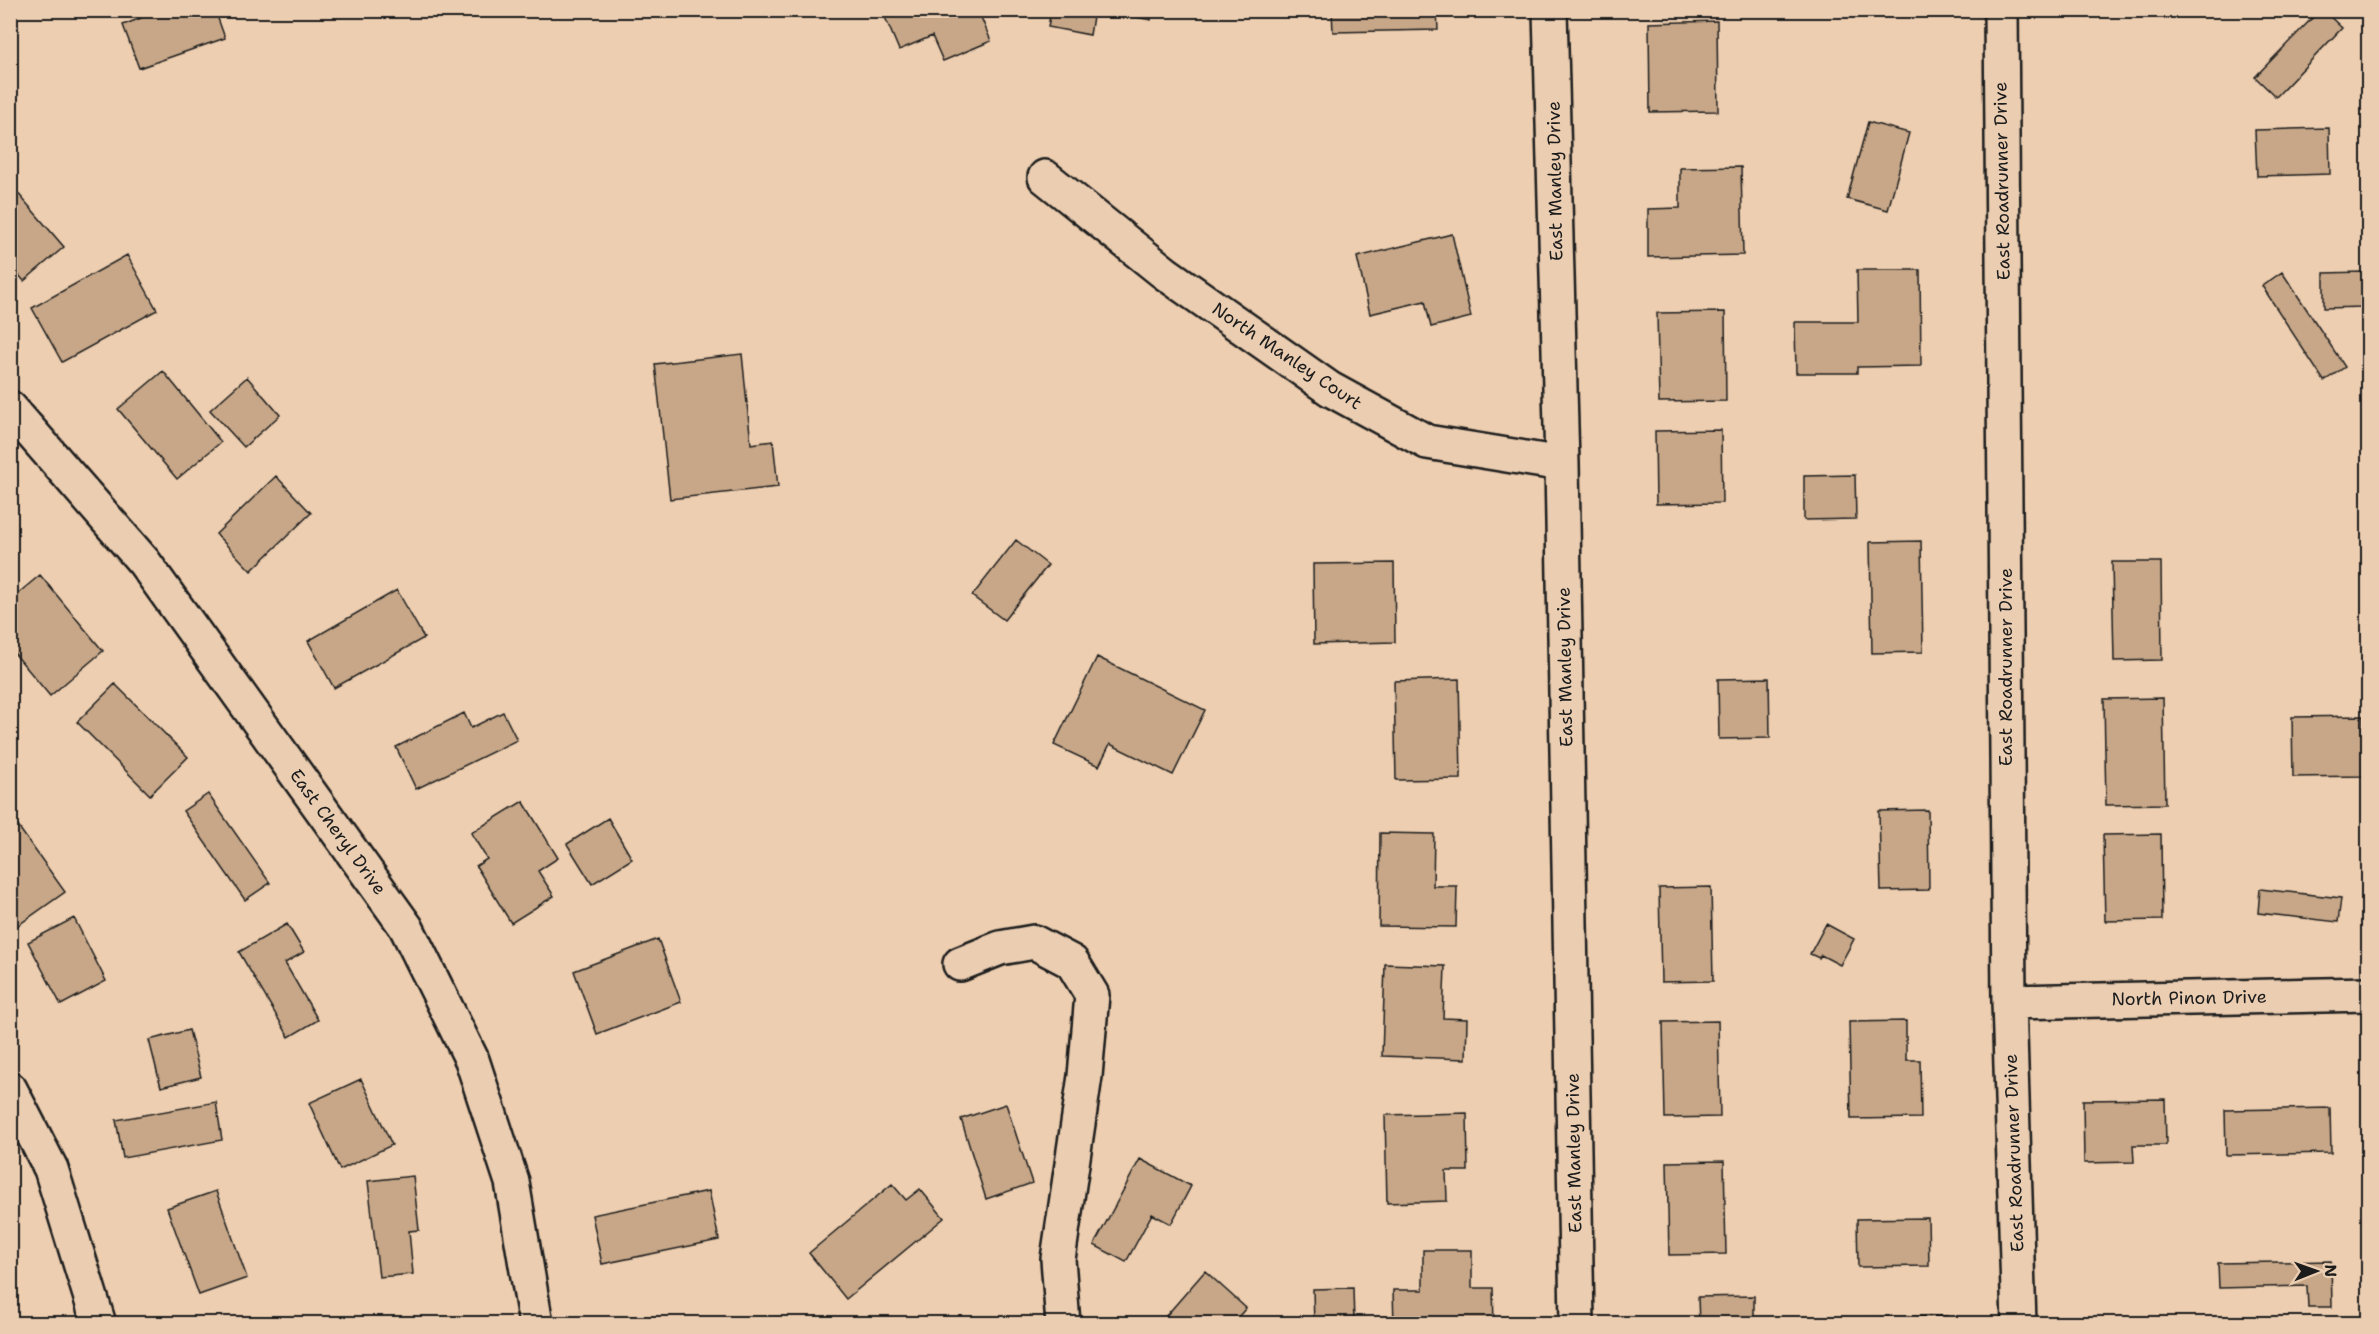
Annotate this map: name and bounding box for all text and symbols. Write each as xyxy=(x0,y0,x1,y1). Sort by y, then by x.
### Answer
street label: East Roadrunner Drive xyxy=(1988,82,2016,280)
street label: East Manley Drive xyxy=(1542,101,1568,261)
street label: North Manley Court xyxy=(1207,297,1367,415)
street label: East Roadrunner Drive xyxy=(1994,568,2018,766)
street label: East Manley Drive xyxy=(1552,587,1578,747)
street label: East Cheryl Drive xyxy=(284,764,392,900)
street label: North Pinon Drive xyxy=(2111,985,2267,1011)
street label: East Roadrunner Drive xyxy=(1999,1053,2029,1253)
street label: East Manley Drive xyxy=(1561,1073,1587,1233)
north arrow xyxy=(2286,1241,2346,1301)
text: N xyxy=(2320,1264,2341,1277)

